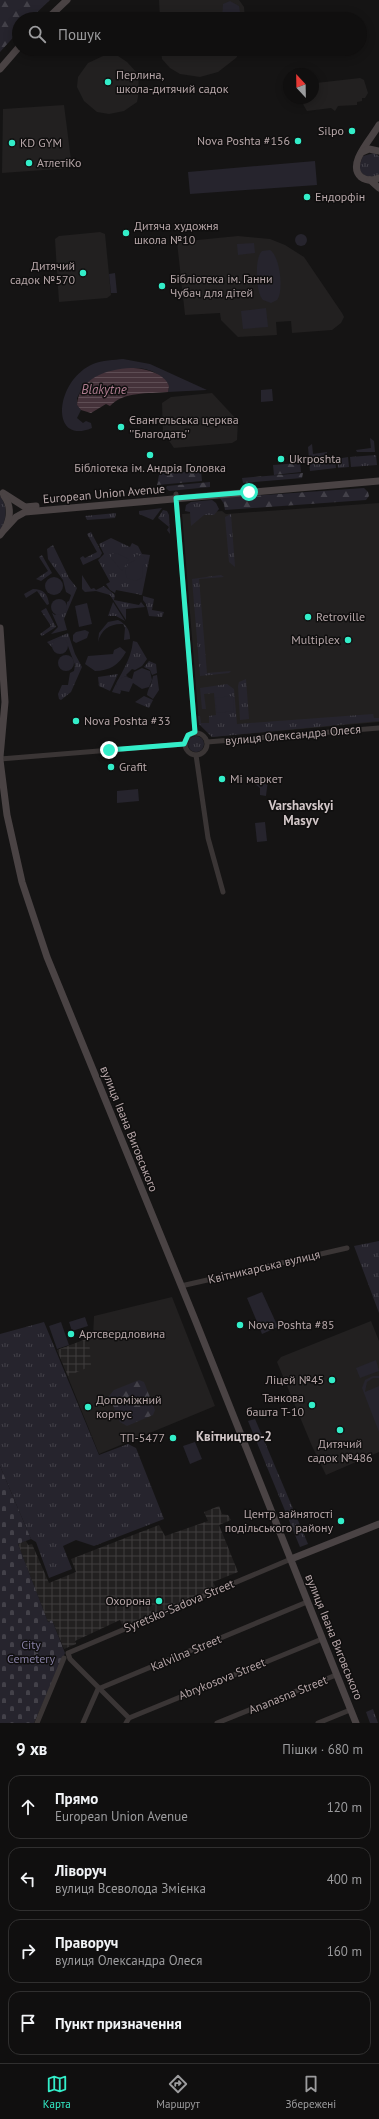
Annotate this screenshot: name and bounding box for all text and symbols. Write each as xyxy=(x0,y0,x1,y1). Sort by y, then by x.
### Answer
search box xyxy=(12,12,367,56)
icon: search xyxy=(26,23,48,45)
text: Пошук xyxy=(58,25,101,44)
place label: Перлина, школа-дитячий садок xyxy=(116,67,229,96)
north arrow xyxy=(283,68,319,104)
marker: Перлина, школа-дитячий садок xyxy=(103,77,113,87)
place label: Silpo xyxy=(318,123,344,138)
marker: Silpo xyxy=(347,126,357,136)
place label: Nova Poshta #156 xyxy=(197,133,290,148)
place label: KD GYM xyxy=(20,135,62,150)
marker: Nova Poshta #156 xyxy=(293,136,303,146)
marker: KD GYM xyxy=(7,138,17,148)
place label: АтлетіКо xyxy=(37,155,81,170)
marker: АтлетіКо xyxy=(24,158,34,168)
place label: Ендорфін xyxy=(315,189,365,204)
marker: Ендорфін xyxy=(302,192,312,202)
place label: Дитяча художня школа №10 xyxy=(134,218,219,247)
marker: Дитяча художня школа №10 xyxy=(121,228,131,238)
place label: Дитячий садок №570 xyxy=(10,258,75,287)
marker: Дитячий садок №570 xyxy=(78,268,88,278)
place label: Бібліотека ім. Ганни Чубач для дітей xyxy=(170,271,272,300)
marker: Бібліотека ім. Ганни Чубач для дітей xyxy=(157,281,167,291)
water label: Blakytne xyxy=(81,381,127,398)
place label: Євангельська церква ''Благодать'' xyxy=(129,412,239,441)
marker: Євангельська церква ''Благодать'' xyxy=(116,422,126,432)
marker: Бібліотека ім. Андрія Головка xyxy=(145,450,155,460)
place label: Ukrposhta xyxy=(289,451,341,466)
marker: Ukrposhta xyxy=(276,454,286,464)
place label: Бібліотека ім. Андрія Головка xyxy=(74,460,226,475)
street label: European Union Avenue xyxy=(42,481,166,506)
route start xyxy=(240,483,258,501)
place label: Retroville xyxy=(316,609,365,624)
marker: Retroville xyxy=(303,612,313,622)
place label: Multiplex xyxy=(291,632,340,647)
marker: Multiplex xyxy=(343,635,353,645)
place label: Nova Poshta #33 xyxy=(84,713,170,728)
marker: Nova Poshta #33 xyxy=(71,716,81,726)
street label: вулиця Олександра Олеся xyxy=(225,721,361,748)
route end xyxy=(100,741,118,759)
place label: Grafit xyxy=(119,759,147,774)
marker: Grafit xyxy=(106,762,116,772)
place label: Mi маркет xyxy=(230,771,283,786)
marker: Mi маркет xyxy=(217,774,227,784)
district label: Varshavskyi Masyv xyxy=(267,797,334,829)
street label: вулиця Івана Виговського xyxy=(97,1064,162,1194)
street label: Квітникарська вулиця xyxy=(206,1246,321,1287)
place label: Nova Poshta #85 xyxy=(248,1317,334,1332)
marker: Nova Poshta #85 xyxy=(235,1320,245,1330)
place label: Артсвердловина xyxy=(79,1326,165,1341)
marker: Артсвердловина xyxy=(66,1329,76,1339)
place label: Ліцей №45 xyxy=(265,1372,324,1387)
marker: Ліцей №45 xyxy=(327,1375,337,1385)
place label: Танкова башта Т-10 xyxy=(246,1390,304,1419)
place label: Допоміжний корпус xyxy=(96,1392,162,1421)
marker: Танкова башта Т-10 xyxy=(307,1400,317,1410)
marker: Допоміжний корпус xyxy=(83,1402,93,1412)
marker: Дитячий садок №486 xyxy=(335,1425,345,1435)
district label: Квітництво-2 xyxy=(196,1428,272,1445)
place label: ТП-5477 xyxy=(120,1430,165,1445)
marker: ТП-5477 xyxy=(168,1433,178,1443)
place label: Дитячий садок №486 xyxy=(307,1436,373,1465)
place label: Центр зайнятості подільського району xyxy=(225,1506,333,1535)
marker: Центр зайнятості подільського району xyxy=(336,1516,346,1526)
street label: вулиця Івана Виговського xyxy=(302,1572,367,1702)
street label: Syretsko-Sadova Street xyxy=(121,1576,236,1636)
place label: Охорона xyxy=(105,1593,151,1608)
marker: Охорона xyxy=(154,1596,164,1606)
street label: Kalvilna Street xyxy=(148,1631,223,1674)
park label: City Cemetery xyxy=(7,1637,55,1666)
street label: Abrykosova Street xyxy=(176,1654,267,1703)
street label: Ananasna Street xyxy=(246,1672,329,1717)
text: 9 хв xyxy=(16,1738,47,1760)
text: Пішки · 680 m xyxy=(282,1741,363,1758)
text: Прямо xyxy=(55,1789,98,1808)
icon: ahead xyxy=(17,1796,39,1818)
text: 120 m xyxy=(327,1799,362,1816)
text: European Union Avenue xyxy=(55,1808,188,1825)
text: Ліворуч xyxy=(55,1861,107,1880)
icon: left xyxy=(17,1868,39,1890)
text: 400 m xyxy=(327,1871,362,1888)
text: вулиця Всеволода Змієнка xyxy=(55,1880,206,1897)
text: Праворуч xyxy=(55,1933,118,1952)
icon: right xyxy=(17,1940,39,1962)
text: 160 m xyxy=(327,1943,362,1960)
text: вулиця Олександра Олеся xyxy=(55,1952,202,1969)
icon: arrive xyxy=(17,2012,39,2034)
text: Пункт призначення xyxy=(55,2014,182,2033)
tab: Карта xyxy=(43,2073,71,2111)
tab: Маршрут xyxy=(156,2073,200,2111)
tab: Збережені xyxy=(286,2073,336,2111)

